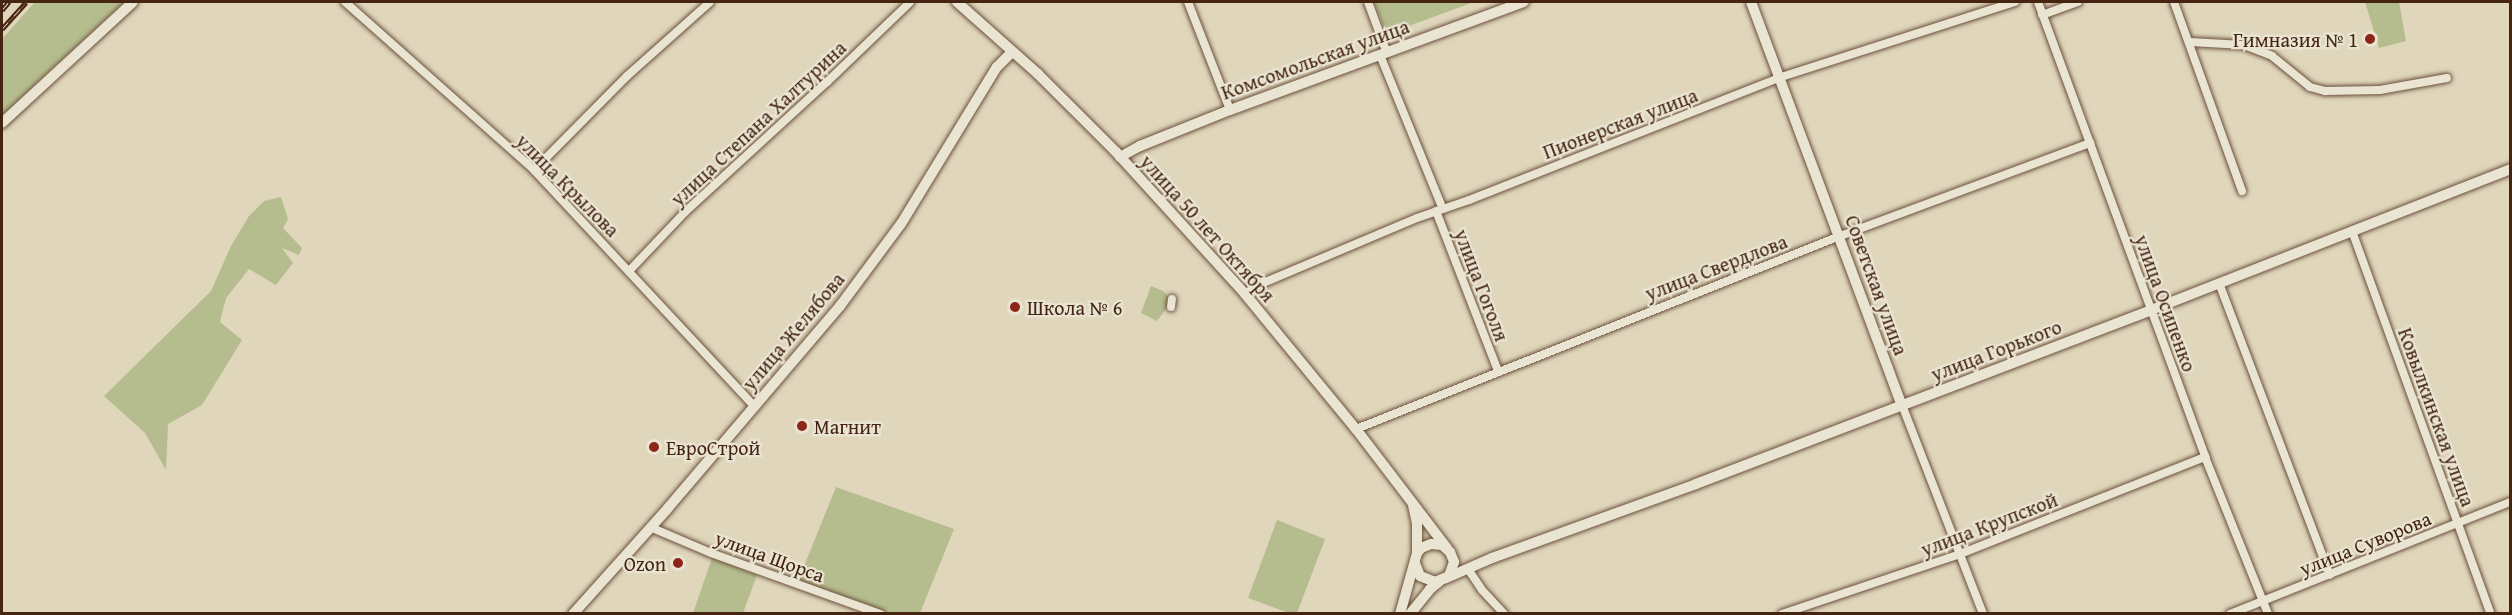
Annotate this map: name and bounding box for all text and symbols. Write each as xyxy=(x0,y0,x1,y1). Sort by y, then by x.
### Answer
street label: Комсомольская улица xyxy=(1218,14,1412,104)
place label: Гимназия № 1 xyxy=(2233,27,2358,51)
marker: Гимназия № 1 xyxy=(2363,32,2377,46)
street label: улица Степана Халтурина xyxy=(665,35,851,211)
street label: Пионерская улица xyxy=(1539,82,1701,164)
street label: улица Крылова xyxy=(511,128,625,242)
street label: улица 50 лет Октября xyxy=(1135,149,1281,307)
street label: Советская улица xyxy=(1841,212,1913,358)
street label: улица Гоголя xyxy=(1450,226,1514,344)
street label: улица Свердлова xyxy=(1641,229,1791,305)
street label: улица Осипенко xyxy=(2130,231,2202,375)
street label: улица Желябова xyxy=(737,267,849,395)
place label: Школа № 6 xyxy=(1027,295,1122,319)
marker: Школа № 6 xyxy=(1008,300,1022,314)
street label: улица Горького xyxy=(1927,314,2065,386)
street label: Ковылкинская улица xyxy=(2393,324,2481,510)
place label: Магнит xyxy=(814,414,881,438)
marker: Магнит xyxy=(795,419,809,433)
place label: ЕвроСтрой xyxy=(666,435,760,459)
marker: ЕвроСтрой xyxy=(647,440,661,454)
street label: улица Крупской xyxy=(1917,487,2061,561)
street label: улица Суворова xyxy=(2296,506,2434,580)
street label: улица Щорса xyxy=(712,525,828,587)
place label: Ozon xyxy=(624,551,666,575)
marker: Ozon xyxy=(671,556,685,570)

